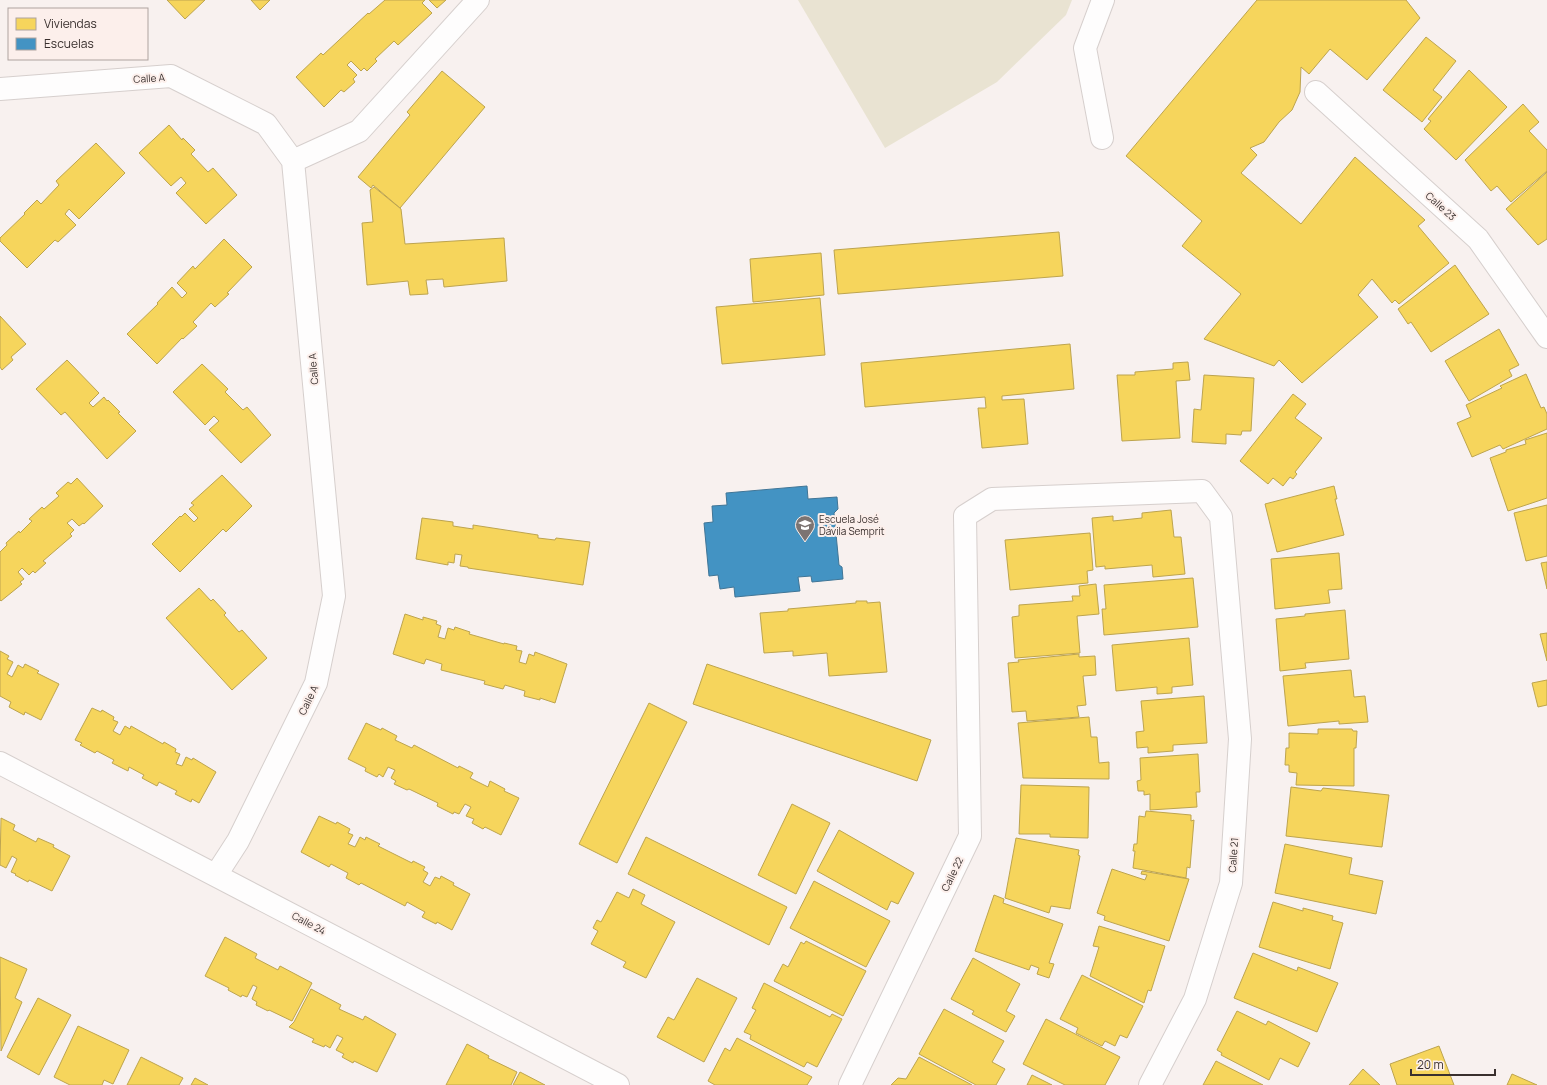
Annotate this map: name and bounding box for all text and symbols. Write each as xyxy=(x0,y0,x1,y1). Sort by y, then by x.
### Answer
legend xyxy=(8,8,148,60)
text: Viviendas xyxy=(44,15,97,32)
text: Escuelas xyxy=(44,35,94,52)
street label: Calle A xyxy=(133,70,166,86)
street label: Calle 23 xyxy=(1423,189,1459,223)
street label: Calle A xyxy=(305,352,321,385)
place label: Escuela José Dávila Semprit xyxy=(819,512,885,538)
school or university icon: Escuela José Dávila Semprit xyxy=(794,514,816,542)
street label: Calle A xyxy=(295,682,322,717)
street label: Calle 21 xyxy=(1225,837,1241,873)
street label: Calle 22 xyxy=(938,854,966,894)
street label: Calle 24 xyxy=(290,908,329,938)
scale bar xyxy=(1411,1051,1495,1077)
text: 20 m xyxy=(1417,1056,1444,1073)

